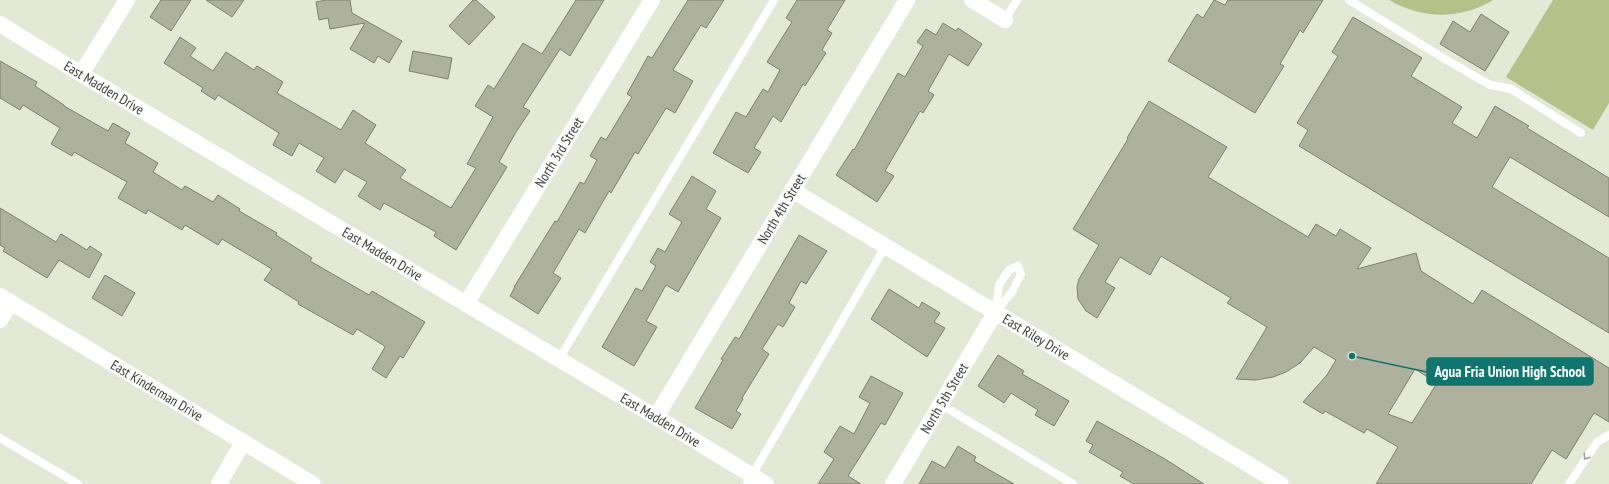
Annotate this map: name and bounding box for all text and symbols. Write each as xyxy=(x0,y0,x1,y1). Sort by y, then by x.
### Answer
street label: East Madden Drive xyxy=(61,57,148,119)
street label: North 3rd Street xyxy=(531,114,587,191)
street label: North 4th Street xyxy=(753,170,810,247)
street label: East Madden Drive xyxy=(339,223,426,285)
street label: East Riley Drive xyxy=(999,310,1073,364)
street label: East Kinderman Drive xyxy=(108,356,206,425)
callout: Agua Fria Union High School xyxy=(1427,358,1593,385)
street label: North 5th Street xyxy=(916,359,972,437)
text: Agua Fria Union High School xyxy=(1434,362,1586,381)
street label: East Madden Drive xyxy=(617,389,704,451)
one-way arrow xyxy=(1583,453,1591,460)

